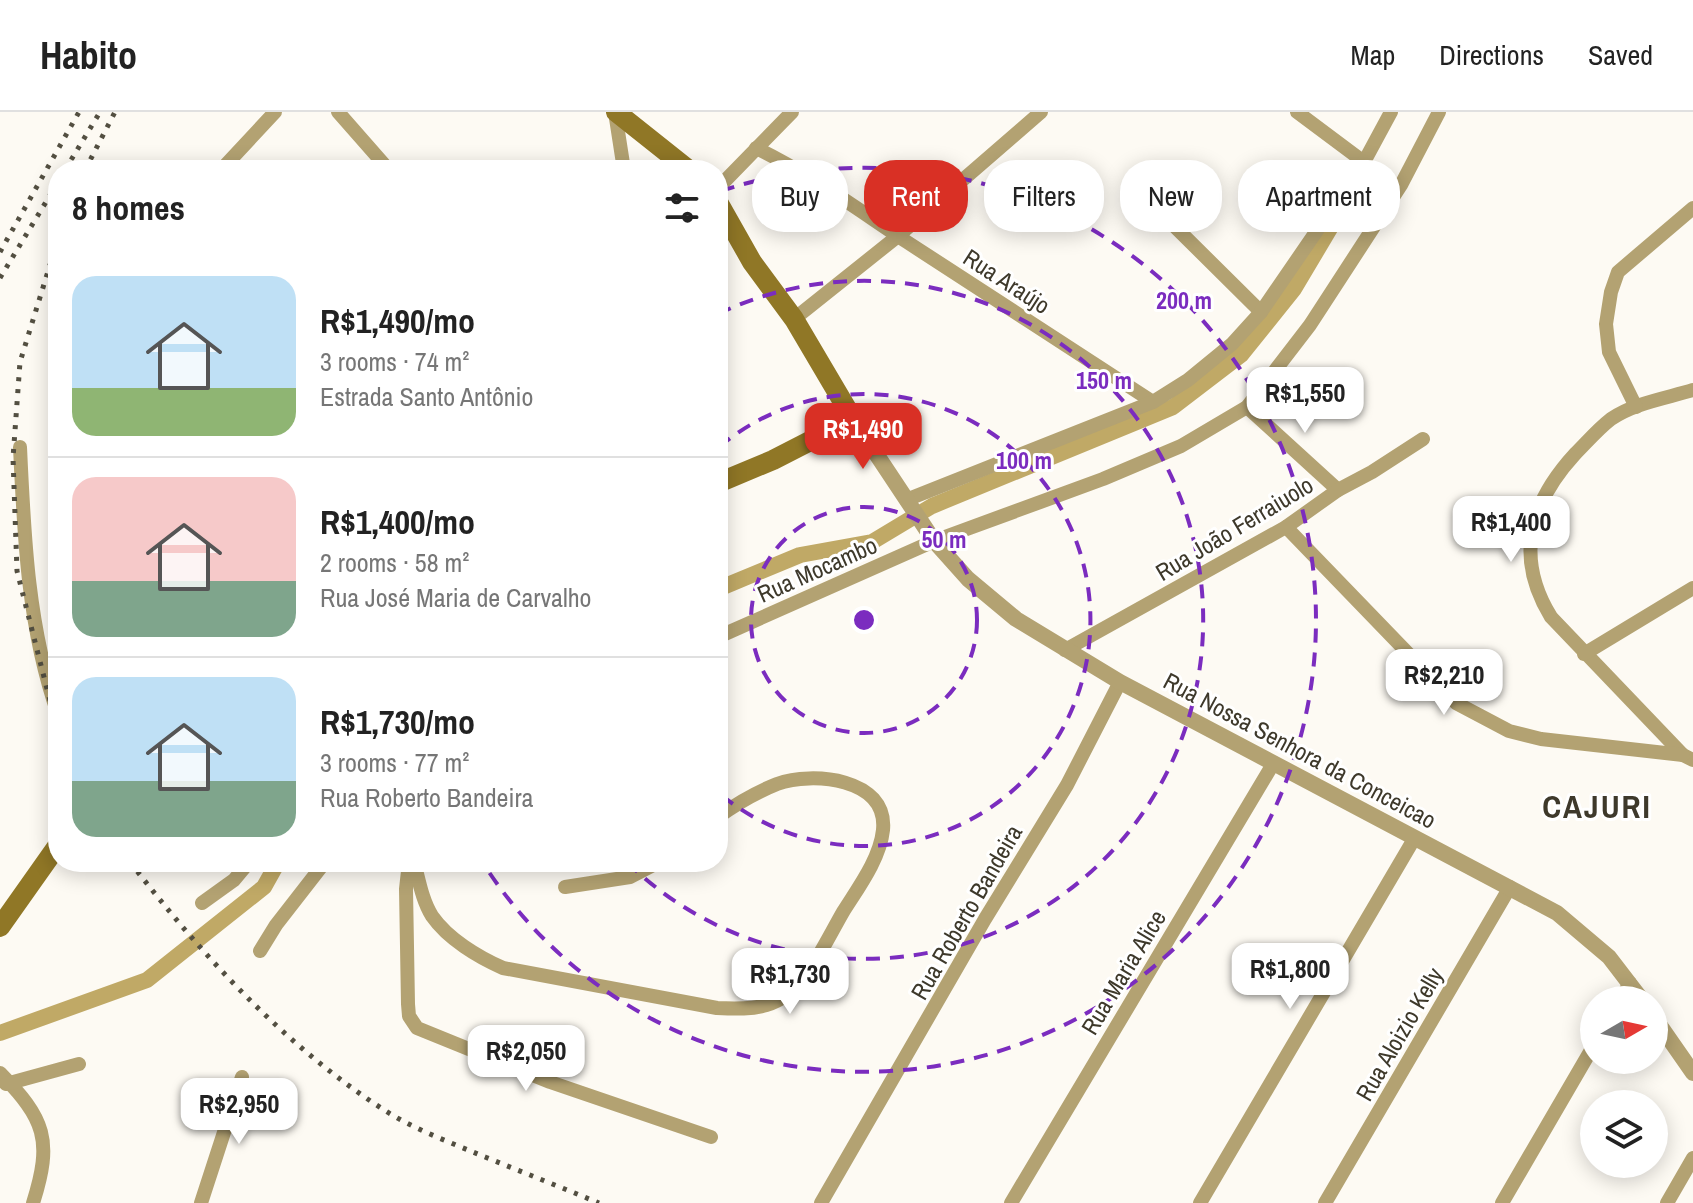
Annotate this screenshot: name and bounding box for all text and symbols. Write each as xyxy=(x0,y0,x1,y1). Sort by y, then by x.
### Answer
text: Habito xyxy=(40,30,137,81)
text: Map xyxy=(1351,36,1395,74)
text: Directions xyxy=(1439,36,1544,74)
text: Saved xyxy=(1588,36,1653,74)
chip: Buy xyxy=(752,160,848,232)
chip: Rent xyxy=(864,160,968,232)
chip: Filters xyxy=(984,160,1104,232)
chip: New xyxy=(1120,160,1222,232)
chip: Apartment xyxy=(1238,160,1400,232)
text: 8 homes xyxy=(72,185,185,231)
icon: filters xyxy=(660,186,704,230)
street label: Rua Araújo xyxy=(957,241,1057,321)
text: 200 m xyxy=(1156,284,1212,316)
text: R$1,490/mo xyxy=(320,298,475,344)
icon: home xyxy=(136,308,232,404)
text: 3 rooms · 74 m² xyxy=(320,344,469,379)
text: 150 m xyxy=(1076,364,1132,396)
pin: R$1,550 xyxy=(1231,367,1379,435)
text: R$1,550 xyxy=(1265,375,1345,410)
text: Estrada Santo Antônio xyxy=(320,379,533,414)
pin: R$1,490 xyxy=(789,403,937,471)
text: R$1,490 xyxy=(823,411,903,446)
text: 100 m xyxy=(996,444,1052,476)
street label: Rua João Ferraiuolo xyxy=(1149,468,1319,588)
pin: R$1,400 xyxy=(1437,496,1585,564)
text: R$1,400/mo xyxy=(320,499,475,545)
text: R$1,400 xyxy=(1471,504,1551,539)
icon: home xyxy=(136,509,232,605)
text: 50 m xyxy=(922,523,966,555)
street label: Rua Mocambo xyxy=(752,528,882,610)
text: 2 rooms · 58 m² xyxy=(320,545,469,580)
text: Rua José Maria de Carvalho xyxy=(320,580,591,615)
centre of rings xyxy=(850,606,878,634)
pin: R$2,210 xyxy=(1370,649,1518,717)
text: R$2,210 xyxy=(1404,657,1484,692)
street label: Rua Nossa Senhora da Conceicao xyxy=(1158,664,1442,836)
text: R$1,730/mo xyxy=(320,699,475,745)
icon: home xyxy=(136,709,232,805)
text: 3 rooms · 77 m² xyxy=(320,745,469,780)
text: Rua Roberto Bandeira xyxy=(320,780,533,815)
district label: CAJURI xyxy=(1542,785,1652,828)
street label: Rua Roberto Bandeira xyxy=(903,819,1029,1005)
street label: Rua Maria Alice xyxy=(1073,904,1173,1040)
pin: R$1,800 xyxy=(1216,943,1364,1011)
pin: R$1,730 xyxy=(716,948,864,1016)
text: R$1,800 xyxy=(1250,951,1330,986)
text: R$1,730 xyxy=(750,956,830,991)
street label: Rua Aloizio Kelly xyxy=(1348,961,1450,1106)
north arrow xyxy=(1580,986,1668,1074)
map controls xyxy=(1580,986,1668,1178)
pin: R$2,050 xyxy=(452,1025,600,1093)
text: R$2,050 xyxy=(486,1033,566,1068)
pin: R$2,950 xyxy=(165,1078,313,1146)
text: R$2,950 xyxy=(199,1086,279,1121)
button: layers xyxy=(1580,1090,1668,1178)

